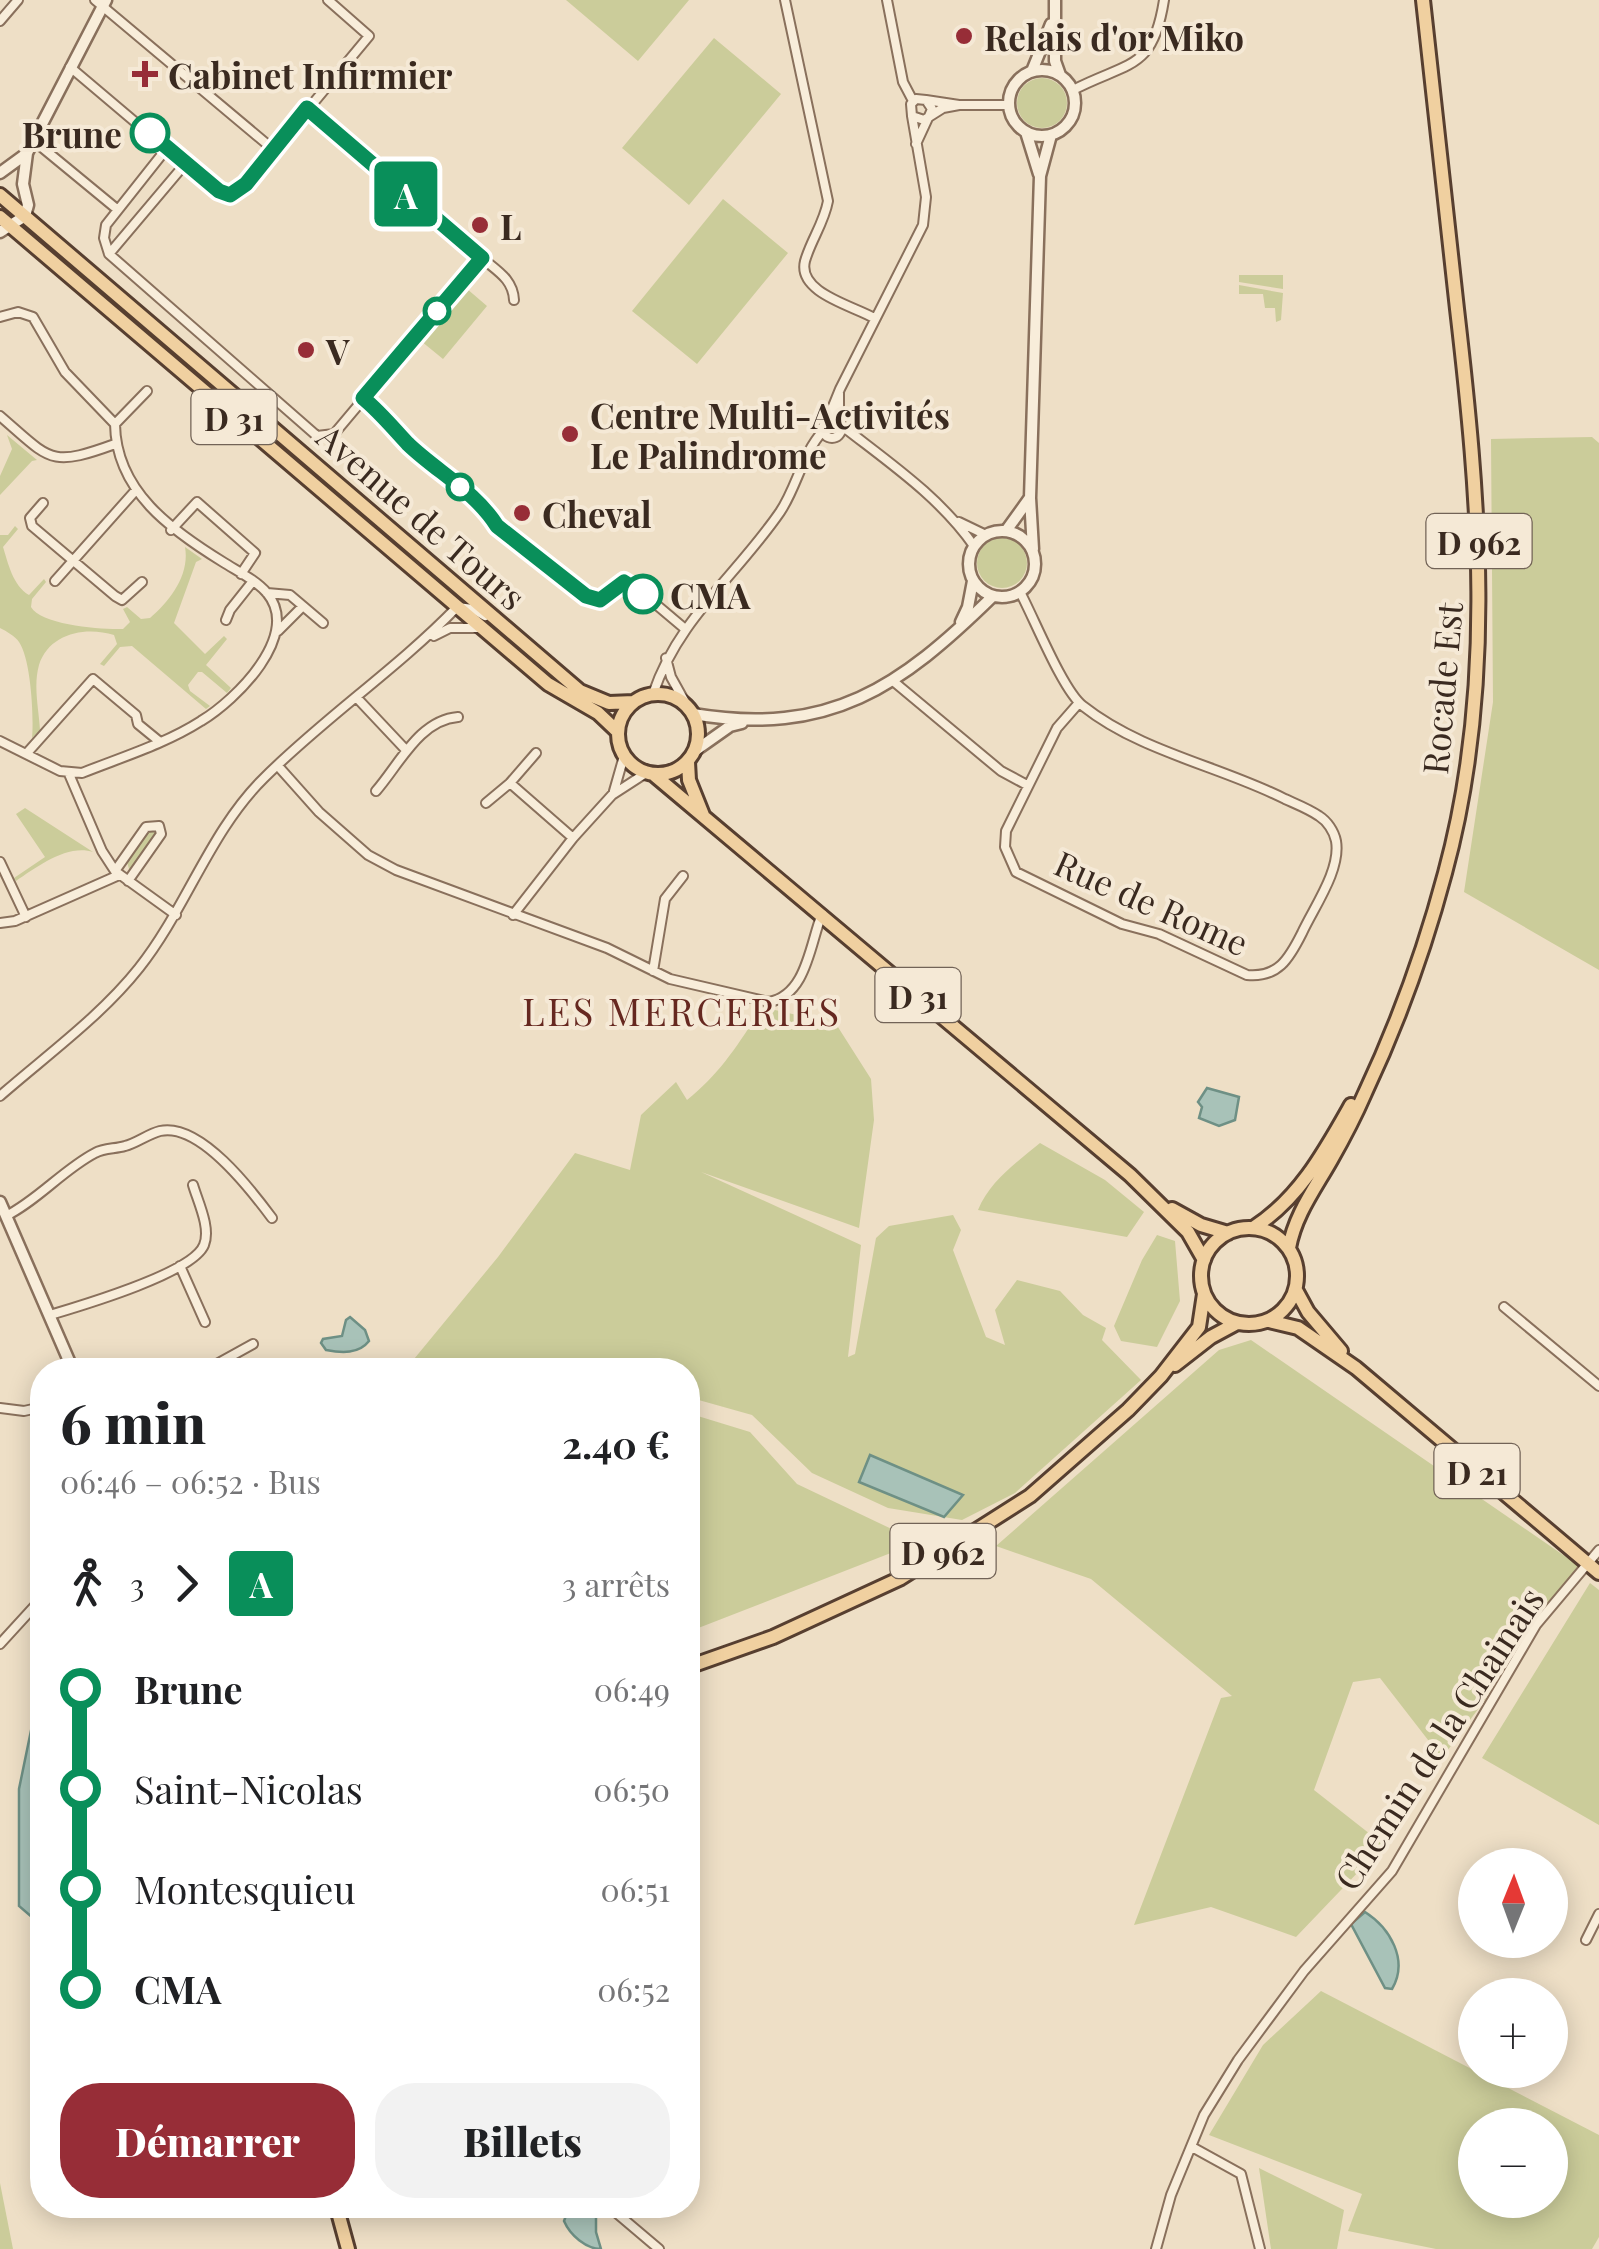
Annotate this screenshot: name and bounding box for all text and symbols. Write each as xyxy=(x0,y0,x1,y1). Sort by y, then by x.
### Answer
place label: Relais d'or Miko xyxy=(984,13,1244,60)
marker: Relais d'or Miko xyxy=(953,25,975,47)
place label: Cabinet Infirmier xyxy=(168,51,453,98)
marker: Cabinet Infirmier xyxy=(132,61,158,87)
place label: Brune xyxy=(22,110,122,157)
marker: Brune xyxy=(131,114,169,152)
line badge: A xyxy=(374,162,438,226)
text: A xyxy=(394,171,418,218)
place label: L xyxy=(500,202,521,249)
marker: L xyxy=(469,214,491,236)
unlabelled marker xyxy=(424,298,450,324)
place label: V xyxy=(325,327,350,374)
marker: V xyxy=(295,339,317,361)
road number: D 31 xyxy=(192,390,276,444)
place label: Centre Multi-Activités Le Palindrome xyxy=(590,391,950,478)
street label: Avenue de Tours xyxy=(307,412,536,619)
marker: Centre Multi-Activités Le Palindrome xyxy=(559,423,581,445)
unlabelled marker xyxy=(447,474,473,500)
place label: Cheval xyxy=(542,490,652,537)
marker: Cheval xyxy=(511,502,533,524)
road number: D 962 xyxy=(1426,514,1532,568)
place label: CMA xyxy=(670,571,751,618)
marker: CMA xyxy=(624,575,662,613)
street label: Rocade Est xyxy=(1410,599,1472,776)
street label: Rue de Rome xyxy=(1048,838,1256,966)
road number: D 31 xyxy=(876,968,960,1022)
district label: LES MERCERIES xyxy=(522,985,842,1036)
text: 6 min xyxy=(60,1384,206,1458)
text: 2.40 € xyxy=(562,1418,670,1469)
road number: D 21 xyxy=(1434,1444,1520,1498)
text: 06:46 – 06:52 · Bus xyxy=(60,1459,321,1502)
road number: D 962 xyxy=(890,1524,996,1578)
icon: walk xyxy=(60,1556,115,1611)
icon: forward xyxy=(159,1556,214,1611)
text: A xyxy=(249,1560,273,1607)
text: 3 xyxy=(130,1562,144,1605)
text: 3 arrêts xyxy=(562,1562,670,1605)
street label: Chemin de la Chainais xyxy=(1323,1578,1553,1898)
text: Brune xyxy=(134,1663,243,1714)
text: 06:49 xyxy=(594,1667,670,1710)
text: Saint-Nicolas xyxy=(134,1763,363,1814)
text: 06:50 xyxy=(593,1767,670,1810)
north arrow xyxy=(1458,1848,1568,1958)
map controls xyxy=(1458,1848,1568,2218)
text: Montesquieu xyxy=(134,1863,356,1914)
text: 06:51 xyxy=(601,1867,670,1910)
text: CMA xyxy=(134,1963,221,2014)
text: 06:52 xyxy=(597,1967,670,2010)
button: + xyxy=(1458,1978,1568,2088)
button: Démarrer xyxy=(60,2083,355,2198)
button: Billets xyxy=(375,2083,670,2198)
button: − xyxy=(1458,2108,1568,2218)

